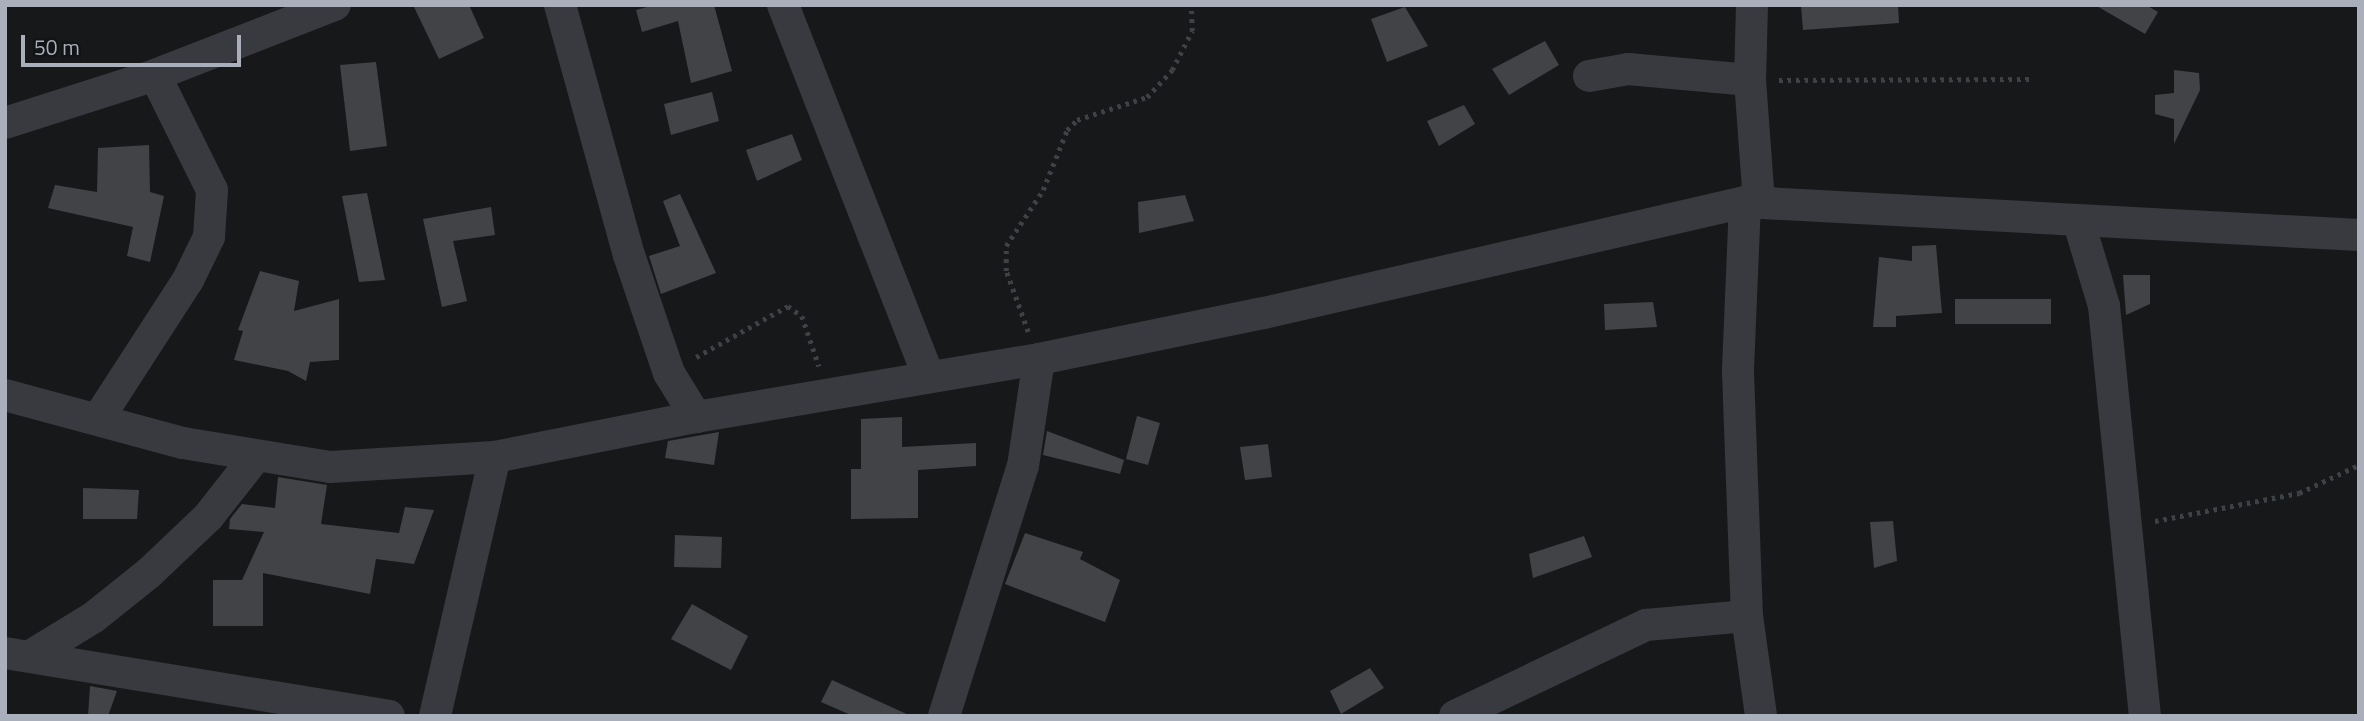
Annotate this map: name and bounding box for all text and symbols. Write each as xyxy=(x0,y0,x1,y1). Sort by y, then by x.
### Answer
scale bar xyxy=(24,21,245,65)
text: 50 m xyxy=(34,31,80,63)

